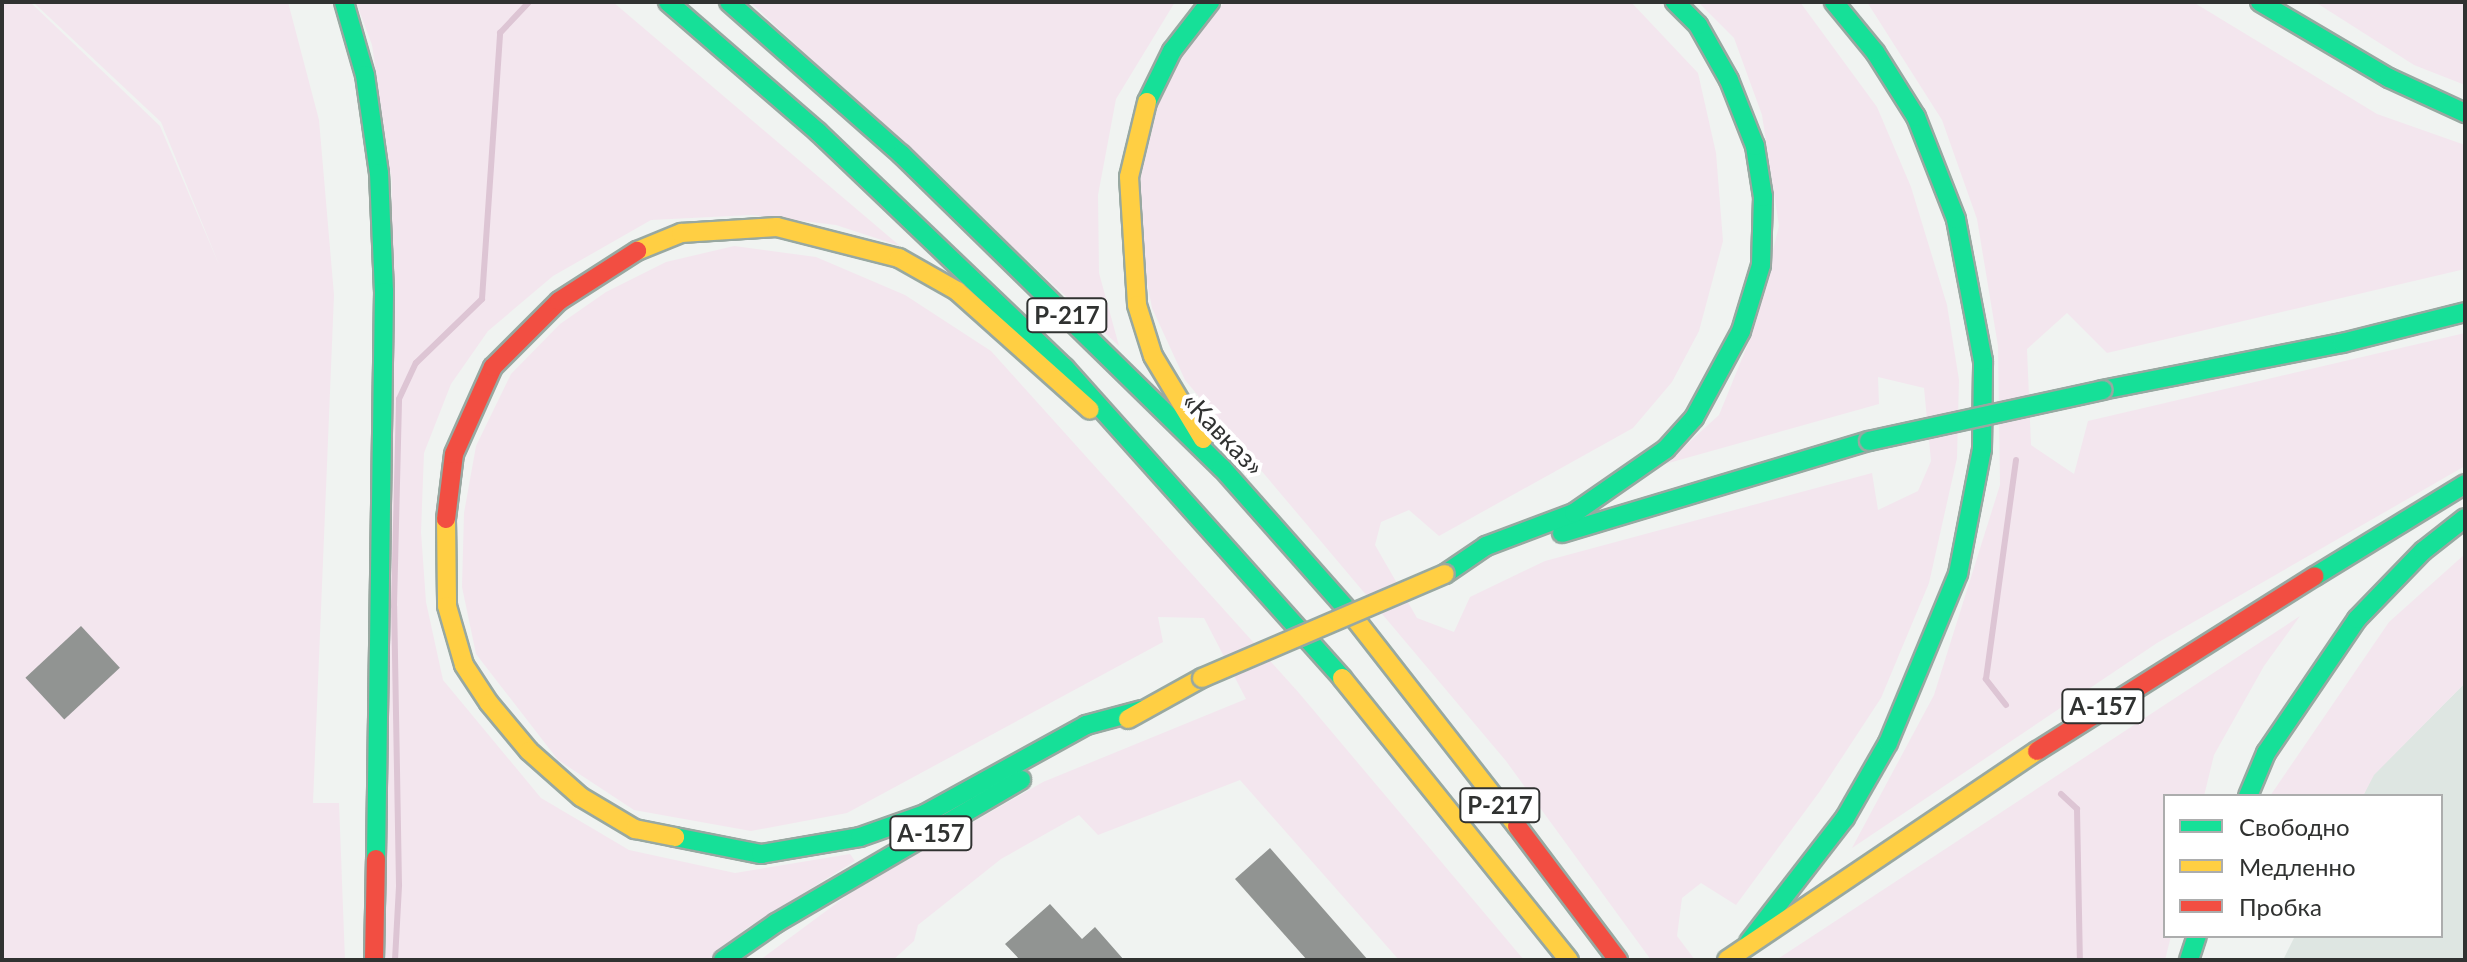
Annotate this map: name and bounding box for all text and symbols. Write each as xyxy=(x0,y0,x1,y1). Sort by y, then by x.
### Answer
road number: Р-217 xyxy=(1025,295,1109,335)
street label: «Кавказ» xyxy=(1176,386,1270,482)
road number: А-157 xyxy=(2061,686,2145,726)
road number: Р-217 xyxy=(1458,785,1542,825)
legend xyxy=(2163,794,2443,938)
text: Свободно xyxy=(2239,812,2350,841)
road number: А-157 xyxy=(889,813,973,853)
text: Медленно xyxy=(2239,852,2356,881)
text: Пробка xyxy=(2239,892,2322,921)

